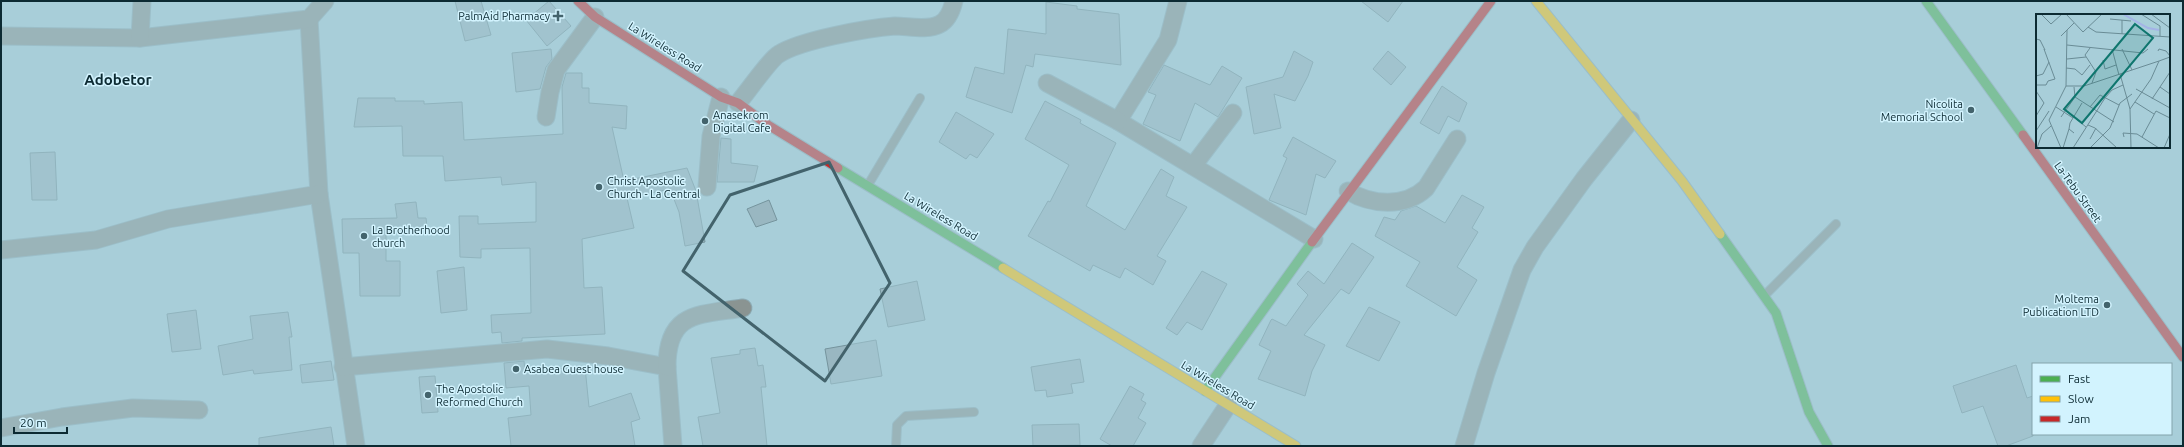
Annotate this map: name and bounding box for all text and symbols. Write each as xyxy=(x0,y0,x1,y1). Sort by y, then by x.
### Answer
place label: PalmAid Pharmacy xyxy=(458,10,551,22)
marker: PalmAid Pharmacy xyxy=(553,11,563,21)
inset map xyxy=(2036,14,2170,148)
street label: La Wireless Road xyxy=(626,20,704,74)
district label: Adobetor xyxy=(84,71,153,88)
place label: Nicolita Memorial School xyxy=(1881,98,1963,123)
marker: Nicolita Memorial School xyxy=(1966,105,1976,115)
place label: Anasekrom Digital Cafe xyxy=(713,109,770,134)
marker: Anasekrom Digital Cafe xyxy=(700,116,710,126)
street label: La-Tebu Street xyxy=(2052,160,2104,225)
place label: Christ Apostolic Church - La Central xyxy=(607,175,700,200)
marker: Christ Apostolic Church - La Central xyxy=(594,182,604,192)
street label: La Wireless Road xyxy=(902,189,980,243)
place label: La Brotherhood church xyxy=(372,224,450,249)
marker: La Brotherhood church xyxy=(359,231,369,241)
place label: Moltema Publication LTD xyxy=(2023,293,2099,318)
marker: Moltema Publication LTD xyxy=(2102,300,2112,310)
street label: La Wireless Road xyxy=(1179,358,1257,412)
place label: Asabea Guest house xyxy=(524,363,624,375)
legend xyxy=(2032,363,2172,435)
marker: Asabea Guest house xyxy=(511,364,521,374)
text: Fast xyxy=(2068,372,2090,385)
place label: The Apostolic Reformed Church xyxy=(436,383,523,408)
marker: The Apostolic Reformed Church xyxy=(423,390,433,400)
text: Slow xyxy=(2068,392,2094,405)
scale bar xyxy=(14,409,67,435)
text: Jam xyxy=(2068,412,2090,425)
text: 20 m xyxy=(20,416,47,429)

